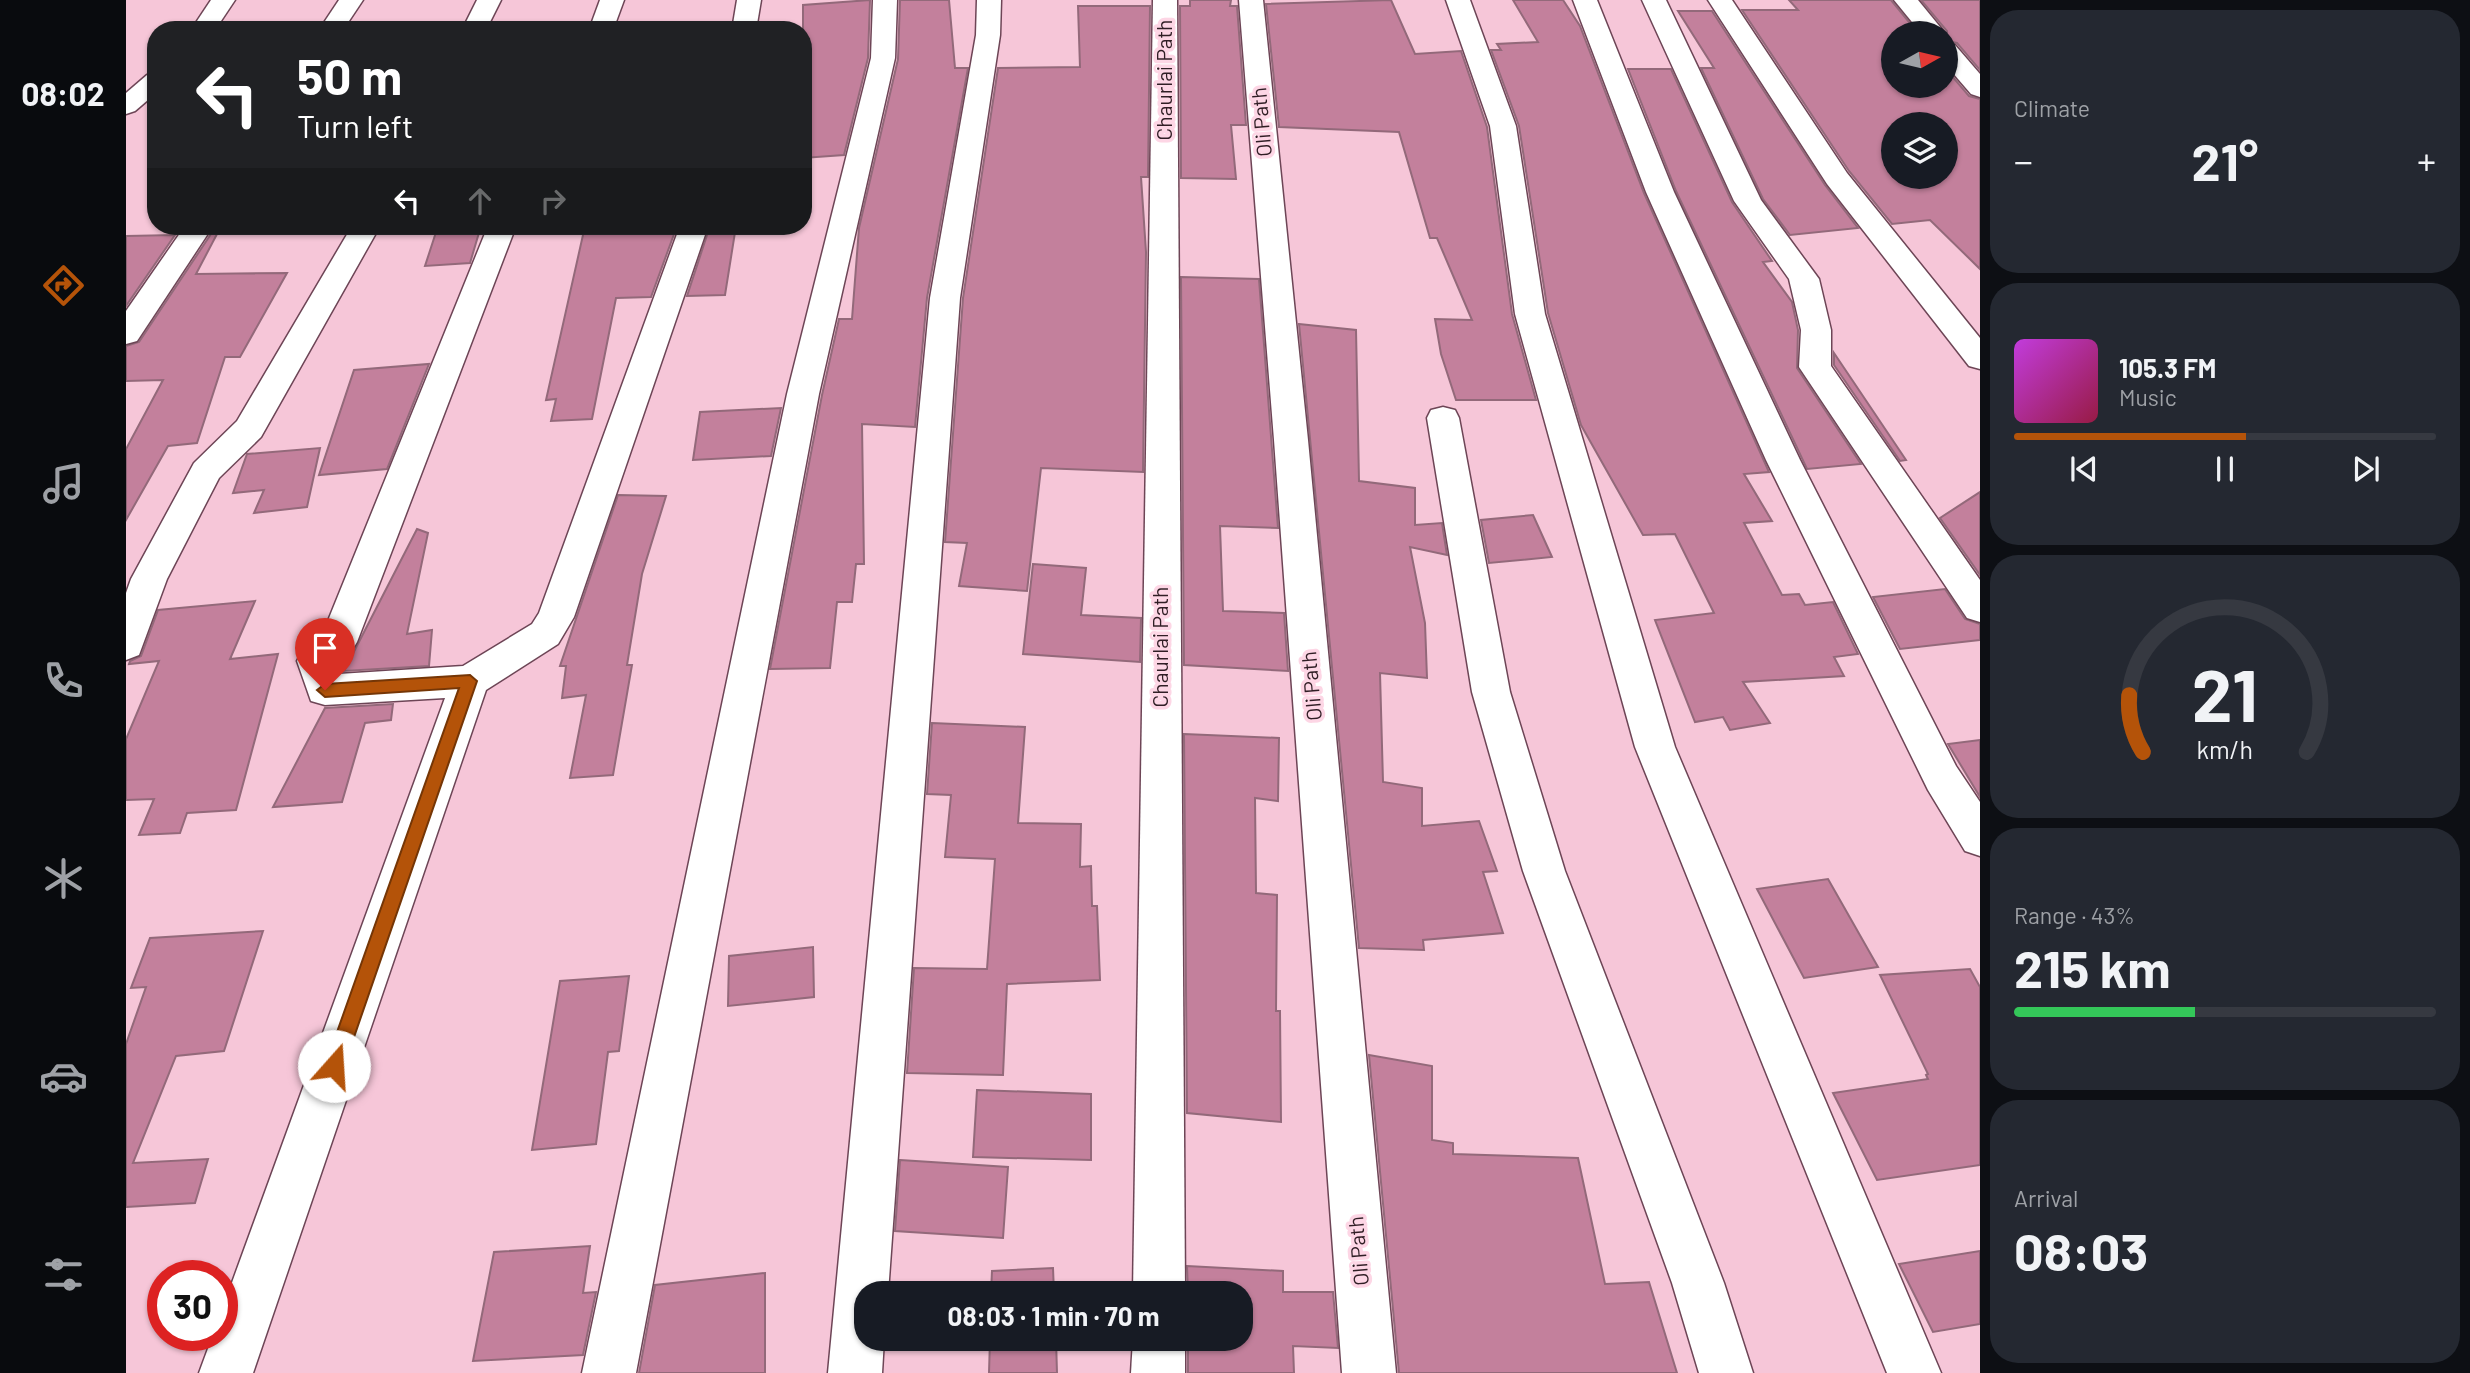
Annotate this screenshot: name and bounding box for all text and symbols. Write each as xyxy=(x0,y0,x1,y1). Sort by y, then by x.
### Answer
street label: Chaurlai Path xyxy=(1151,20,1176,140)
north arrow xyxy=(1881,21,1958,98)
map controls xyxy=(1881,21,1958,189)
text: 50 m xyxy=(297,46,402,105)
icon: left xyxy=(182,49,273,140)
text: 08:02 xyxy=(21,74,105,112)
street label: Oli Path xyxy=(1245,86,1276,158)
text: Climate xyxy=(2014,94,2090,122)
text: Turn left xyxy=(297,106,414,144)
button: layers xyxy=(1881,112,1958,189)
text: 21° xyxy=(2192,129,2258,191)
text: − xyxy=(2014,137,2033,183)
text: + xyxy=(2417,137,2436,183)
icon: left xyxy=(388,182,426,220)
icon: ahead xyxy=(461,182,499,220)
icon: right xyxy=(534,182,572,220)
icon: directions xyxy=(39,261,88,310)
text: 105.3 FM xyxy=(2119,352,2216,383)
text: Music xyxy=(2119,383,2177,411)
icon: previous xyxy=(2065,450,2103,488)
icon: pause xyxy=(2206,450,2244,488)
icon: next xyxy=(2347,450,2385,488)
icon: music xyxy=(39,459,88,508)
street label: Chaurlai Path xyxy=(1147,587,1172,707)
pin xyxy=(295,618,355,690)
icon: arrive xyxy=(306,629,344,667)
street label: Oli Path xyxy=(1295,650,1326,722)
text: 21 xyxy=(2192,650,2258,738)
icon: phone xyxy=(39,656,88,705)
text: km/h xyxy=(2197,734,2253,764)
icon: climate xyxy=(39,854,88,903)
text: Range · 43% xyxy=(2014,901,2135,929)
text: 215 km xyxy=(2014,936,2171,998)
position arrow xyxy=(297,1029,371,1103)
icon: car xyxy=(39,1052,88,1101)
text: Arrival xyxy=(2014,1184,2078,1212)
street label: Oli Path xyxy=(1342,1215,1373,1287)
text: 08:03 xyxy=(2014,1219,2148,1281)
icon: filters xyxy=(39,1250,88,1299)
speed limit sign: 30 xyxy=(147,1260,238,1351)
text: 08:03 · 1 min · 70 m xyxy=(948,1300,1159,1331)

